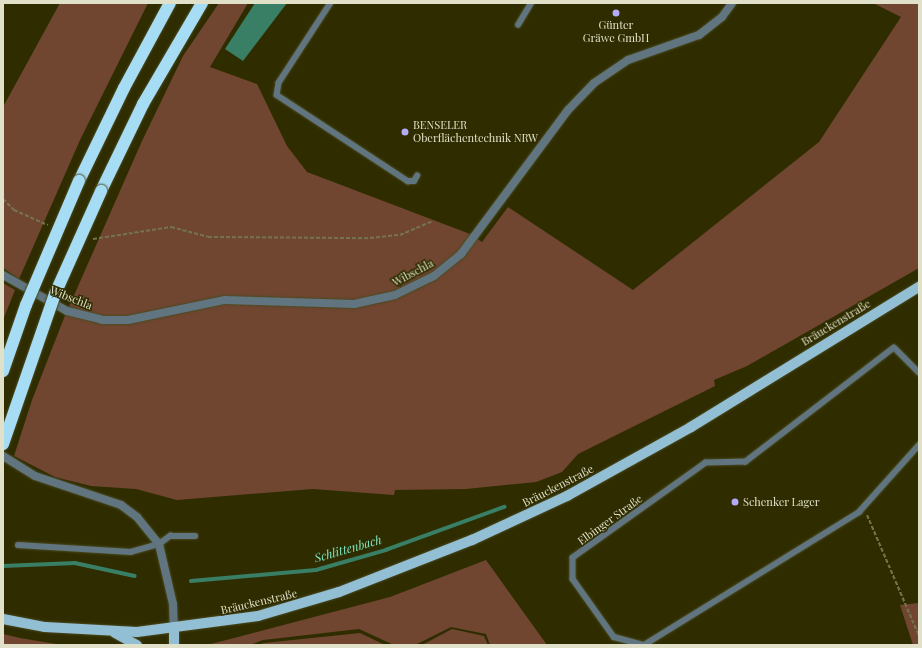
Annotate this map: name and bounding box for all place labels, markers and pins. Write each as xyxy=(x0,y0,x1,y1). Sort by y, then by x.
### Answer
marker: Günter Gräwe GmbH xyxy=(611,8,621,18)
place label: Günter Gräwe GmbH xyxy=(583,19,649,45)
place label: BENSELER Oberflächentechnik NRW xyxy=(413,119,538,145)
marker: BENSELER Oberflächentechnik NRW xyxy=(400,127,410,137)
place label: Schenker Lager xyxy=(743,495,820,509)
marker: Schenker Lager xyxy=(730,497,740,507)

